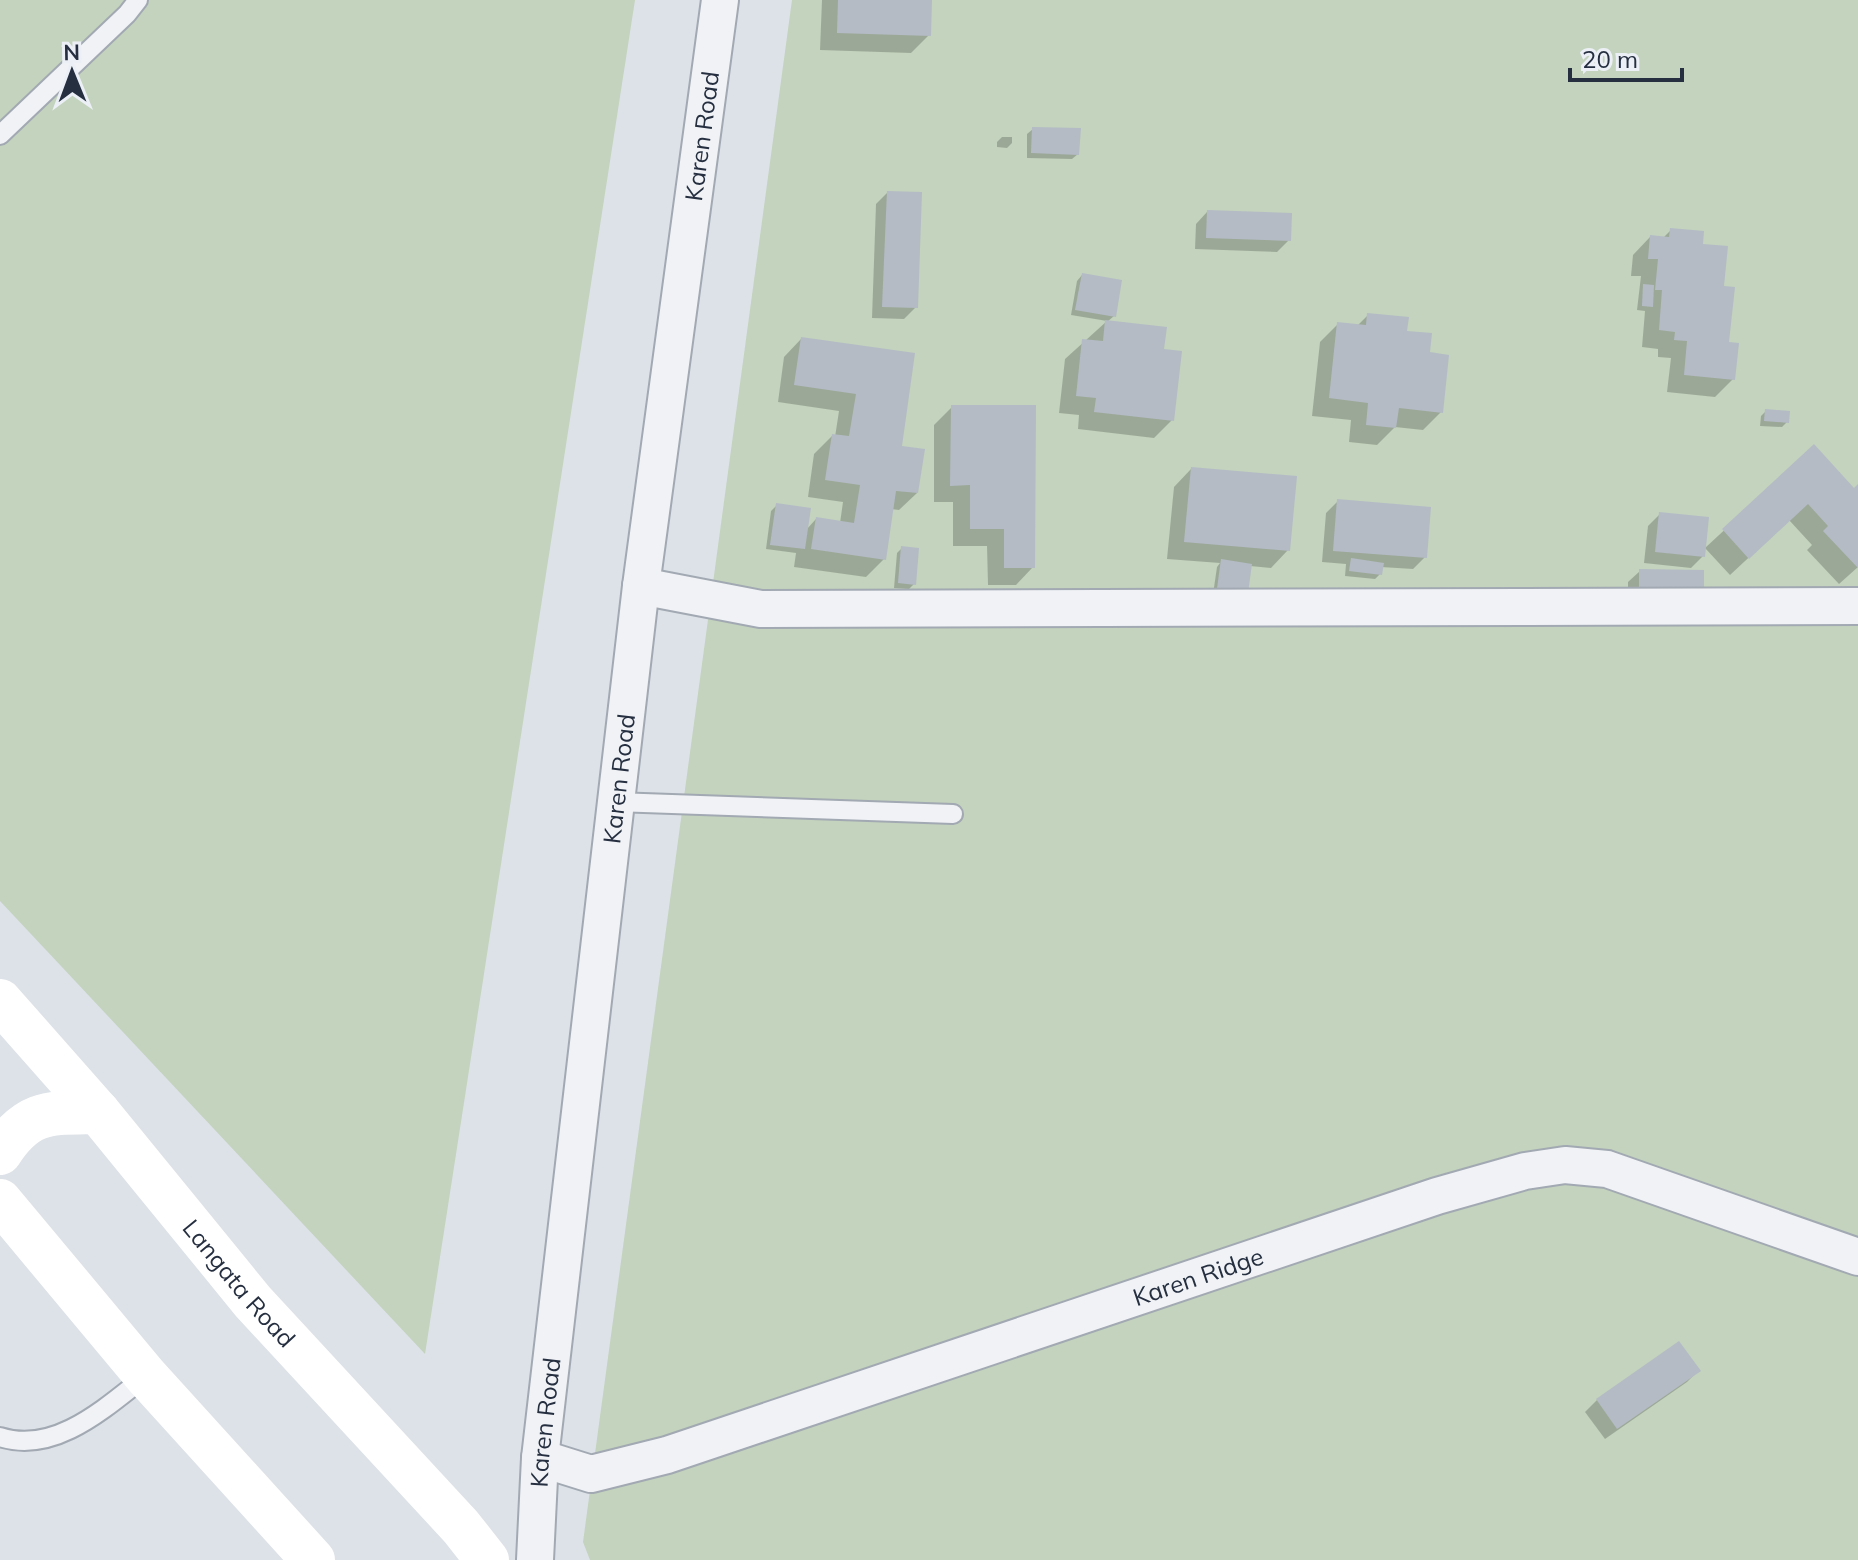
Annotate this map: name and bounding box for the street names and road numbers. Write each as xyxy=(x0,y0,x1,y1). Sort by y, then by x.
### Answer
street label: Karen Road xyxy=(678,69,725,203)
street label: Karen Road xyxy=(596,712,641,845)
street label: Langata Road xyxy=(177,1213,302,1353)
street label: Karen Ridge xyxy=(1129,1241,1267,1312)
street label: Karen Road xyxy=(524,1356,567,1488)

